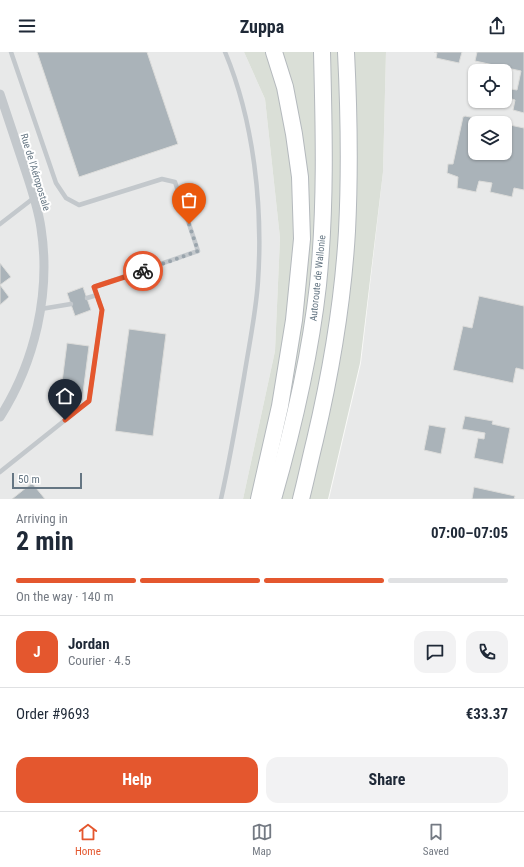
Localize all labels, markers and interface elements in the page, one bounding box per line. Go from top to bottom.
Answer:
icon: menu [16,15,38,37]
icon: share [486,15,508,37]
text: Zuppa [240,16,284,37]
map controls [468,64,512,160]
button: locate [468,64,512,108]
button: layers [468,116,512,160]
street label: Rue de l'Aéropostale [19,132,53,212]
pin [172,183,206,224]
icon: bag [178,189,200,211]
street label: Autoroute de Wallonie [307,234,328,322]
courier [123,251,163,291]
icon: bike [132,260,154,282]
pin [48,379,82,420]
icon: home [54,385,76,407]
scale bar [12,471,82,490]
text: 50 m [18,473,40,486]
text: Arriving in [16,511,68,526]
text: 07:00–07:05 [431,524,508,542]
text: 2 min [16,526,74,556]
text: On the way · 140 m [16,589,113,604]
button: chat [414,631,456,673]
button: phone [466,631,508,673]
text: Jordan [68,635,110,653]
text: J [33,643,41,661]
text: Courier · 4.5 [68,653,131,668]
text: Order #9693 [16,705,90,723]
text: €33.37 [466,705,508,723]
button: Help [16,757,258,803]
button: Share [266,757,508,803]
tab: Home [75,821,101,858]
tab: Map [251,821,273,858]
tab: Saved [423,821,449,858]

